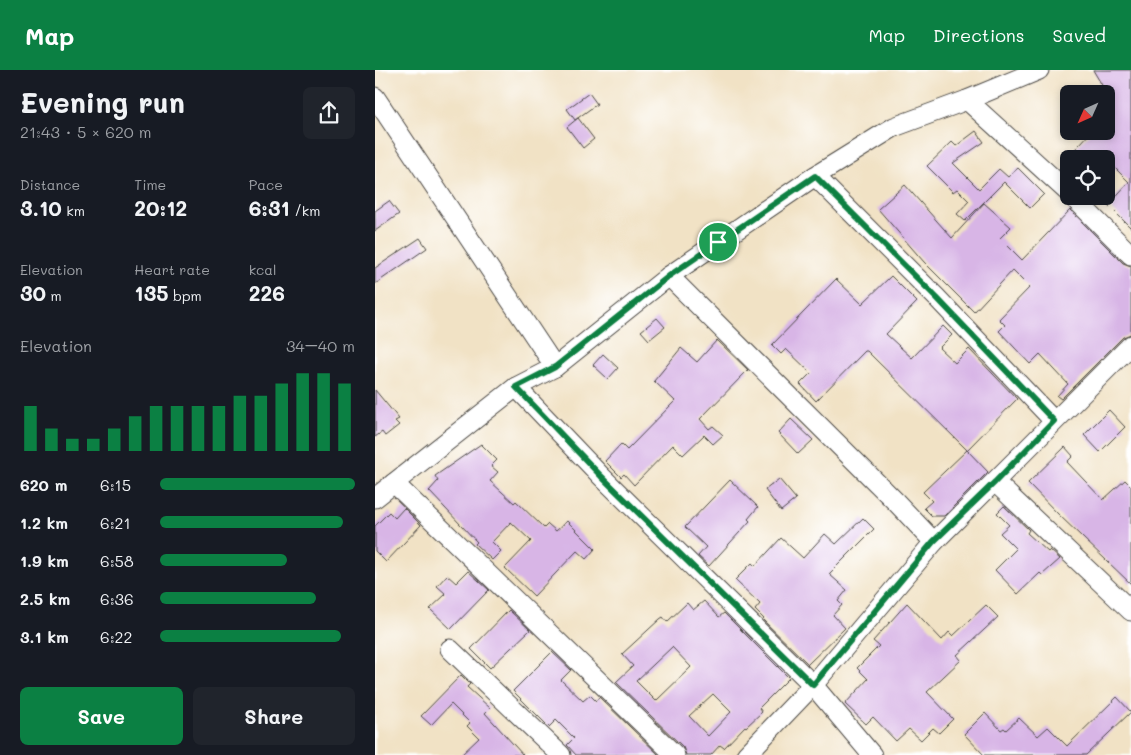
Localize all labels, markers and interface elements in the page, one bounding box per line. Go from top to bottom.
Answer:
text: Map [25,20,74,51]
text: Map [868,23,905,47]
text: Directions [933,23,1025,47]
text: Saved [1053,23,1106,47]
text: Evening run [20,84,185,120]
north arrow [1060,85,1115,140]
map controls [1060,85,1115,205]
button: share [303,87,355,139]
text: 21:43 · 5 × 620 m [20,121,152,142]
button: locate [1060,150,1115,205]
text: Distance [20,175,80,194]
text: Time [134,175,166,194]
text: Pace [249,175,283,194]
text: 3.10 [20,194,62,221]
text: 20:12 [134,194,187,221]
text: 6:31 [249,194,290,221]
text: km [62,201,85,220]
text: /km [290,201,320,220]
pin [697,221,739,263]
icon: arrive [704,228,732,256]
text: Elevation [20,260,83,279]
text: Heart rate [134,260,210,279]
text: kcal [249,260,277,279]
text: 30 [20,279,46,306]
text: 135 [134,279,169,306]
text: 226 [249,279,285,306]
text: m [46,286,62,305]
text: bpm [169,286,202,305]
text: Elevation [20,335,92,356]
text: 34–40 m [286,335,355,356]
text: 620 m [20,474,67,495]
text: 6:15 [100,474,131,495]
text: 1.2 km [20,512,68,533]
text: 6:21 [100,512,131,533]
text: 1.9 km [20,550,69,571]
text: 6:58 [100,550,134,571]
text: 2.5 km [20,588,70,609]
text: 6:36 [100,588,134,609]
text: 3.1 km [20,626,69,647]
text: 6:22 [100,626,132,647]
button: Save [20,687,183,745]
button: Share [193,687,355,745]

